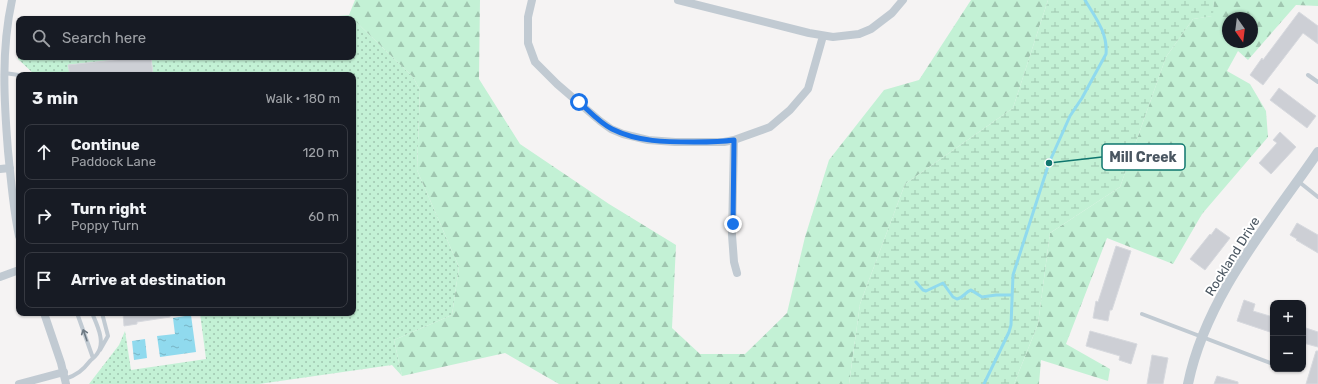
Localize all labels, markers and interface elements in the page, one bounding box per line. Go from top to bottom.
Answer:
north arrow [1222,12,1258,48]
search box [16,16,356,60]
icon: search [30,27,52,49]
text: Search here [62,29,146,47]
text: 3 min [32,88,78,108]
text: Walk · 180 m [265,91,340,106]
route start [570,93,588,111]
text: Continue [71,136,140,154]
icon: ahead [33,141,55,163]
callout: Mill Creek [1102,144,1185,170]
text: 120 m [303,145,339,160]
text: Mill Creek [1109,149,1178,166]
text: Paddock Lane [71,154,156,169]
text: Turn right [71,200,146,218]
icon: right [33,205,55,227]
text: 60 m [308,209,339,224]
street label: Rockland Drive [1202,214,1263,298]
route end [724,215,742,233]
text: Poppy Turn [71,218,139,233]
icon: arrive [33,269,55,291]
text: Arrive at destination [71,271,226,289]
map controls [1270,300,1306,372]
button: + [1270,300,1306,336]
one-way arrow [81,329,88,342]
button: − [1270,336,1306,372]

